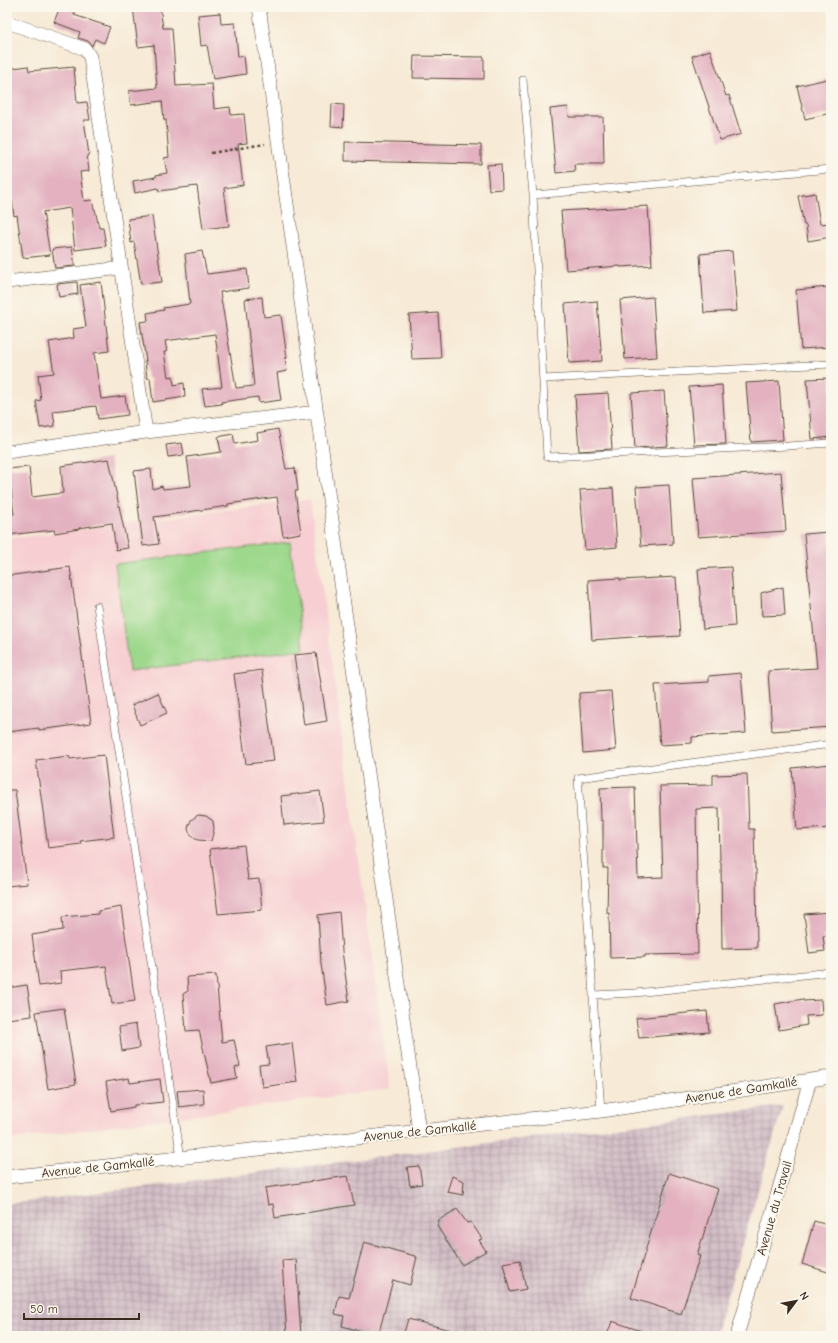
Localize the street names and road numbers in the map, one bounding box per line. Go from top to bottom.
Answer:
street label: Avenue de Gamkallé [684,1074,799,1106]
street label: Avenue de Gamkallé [363,1118,478,1144]
street label: Avenue de Gamkallé [41,1154,156,1180]
street label: Avenue du Travail [753,1159,795,1257]

